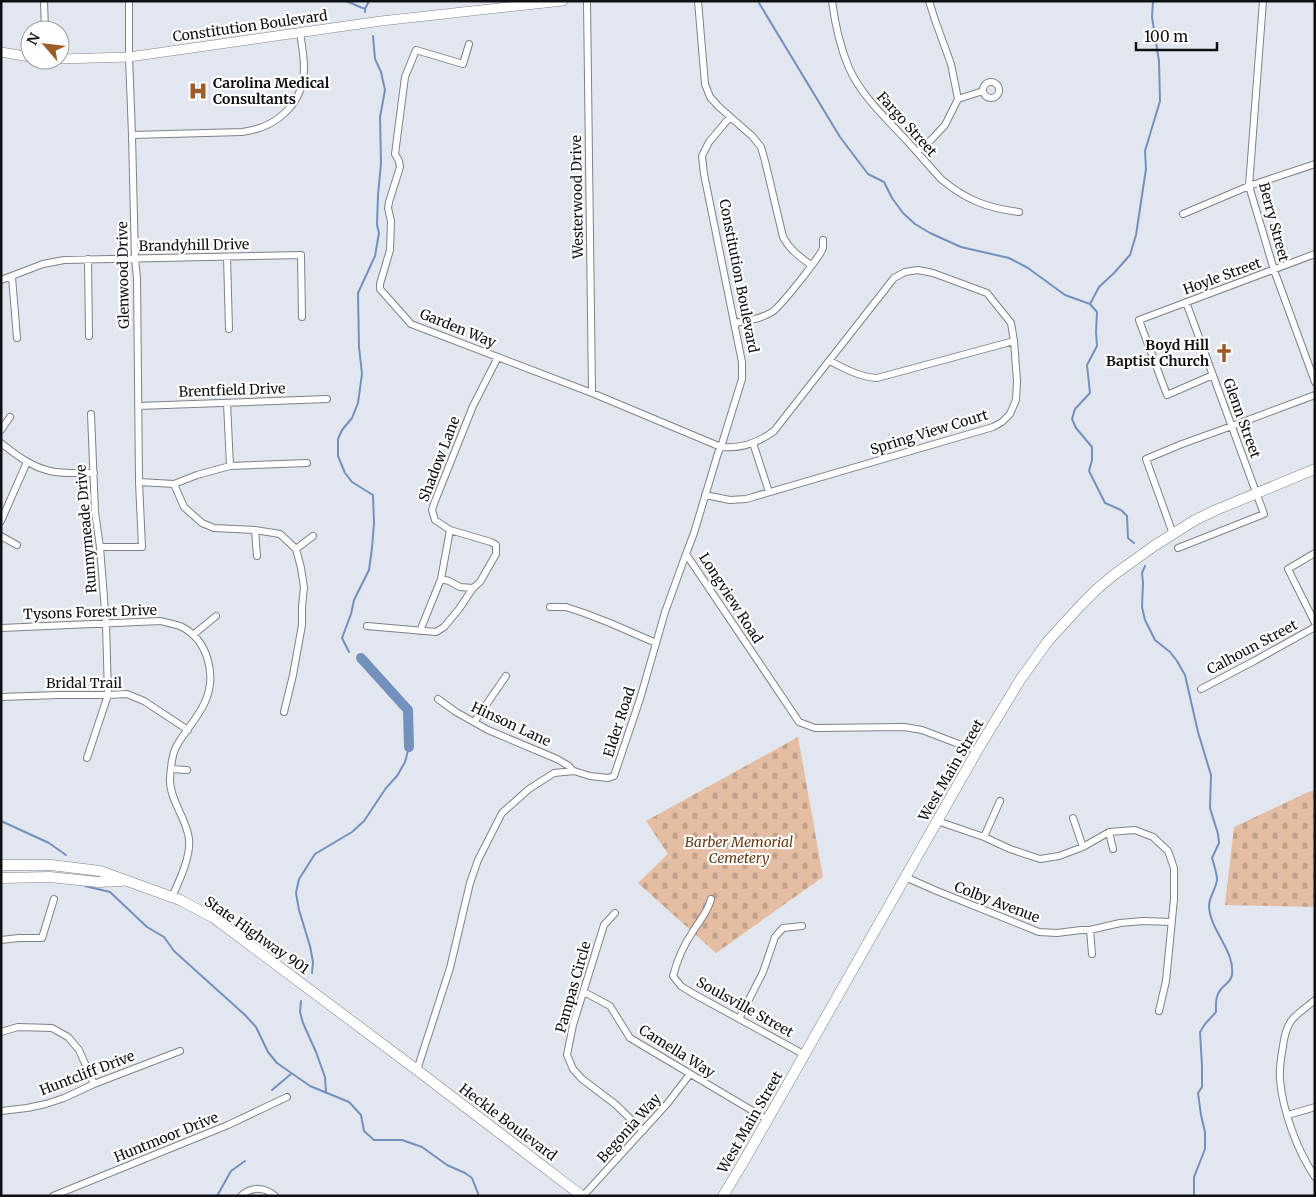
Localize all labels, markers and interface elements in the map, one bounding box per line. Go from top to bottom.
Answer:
street label: Constitution Boulevard [171,6,329,46]
north arrow [20,20,70,70]
scale bar [1136,20,1217,52]
text: 100 m [1144,27,1188,46]
text: N [23,30,44,48]
place label: Carolina Medical Consultants [213,74,330,108]
hospital icon: Carolina Medical Consultants [187,80,209,102]
street label: Fargo Street [873,88,941,161]
street label: Westerwood Drive [567,135,587,260]
street label: Berry Street [1255,180,1293,264]
street label: Constitution Boulevard [715,198,763,355]
street label: Glenwood Drive [113,221,133,329]
street label: Brandyhill Drive [139,235,249,255]
street label: Hoyle Street [1180,253,1264,298]
street label: Garden Way [417,305,500,352]
place label: Boyd Hill Baptist Church [1106,336,1210,370]
church icon: Boyd Hill Baptist Church [1213,342,1235,364]
street label: Glenn Street [1219,376,1265,461]
street label: Brentfield Drive [178,379,286,401]
street label: Spring View Court [868,405,991,458]
street label: Shadow Lane [414,414,464,504]
street label: Runnymeade Drive [71,464,101,594]
street label: Longview Road [695,549,767,647]
street label: Tysons Forest Drive [23,601,157,623]
street label: Calhoun Street [1204,615,1301,678]
street label: Bridal Trail [46,674,123,692]
street label: Elder Road [599,684,639,759]
street label: Hinson Lane [468,698,554,750]
street label: West Main Street [914,715,988,825]
park label: Barber Memorial Cemetery [685,833,793,867]
street label: Colby Avenue [952,877,1042,927]
street label: State Highway 901 [201,892,313,978]
street label: Pampas Circle [551,939,595,1035]
street label: Soulsville Street [693,973,797,1041]
street label: Camella Way [636,1021,719,1082]
street label: Huntcliff Drive [37,1047,137,1099]
street label: West Main Street [713,1067,787,1177]
street label: Heckle Boulevard [456,1079,561,1165]
street label: Begonia Way [593,1089,665,1166]
street label: Huntmoor Drive [111,1108,221,1166]

